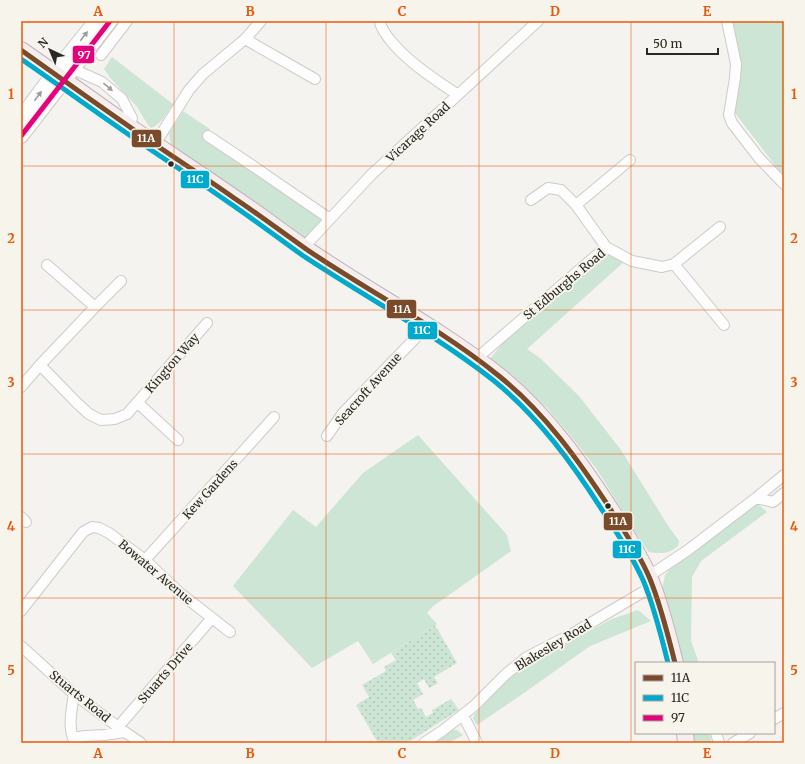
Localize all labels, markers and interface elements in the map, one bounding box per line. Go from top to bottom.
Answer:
text: A [92,3,103,20]
text: B [245,3,255,20]
text: C [398,3,407,20]
text: D [550,3,560,20]
text: E [703,3,712,20]
north arrow [30,30,70,70]
scale bar [647,30,718,56]
one-way arrow [80,31,88,42]
text: N [35,35,51,51]
text: 50 m [653,36,682,51]
line badge: 97 [72,45,95,64]
text: 97 [77,48,91,62]
one-way arrow [102,82,113,91]
text: 1 [8,86,14,103]
text: 1 [791,86,797,103]
one-way arrow [34,91,42,101]
street label: Vicarage Road [382,99,453,166]
line badge: 11A [131,129,162,148]
text: 11A [137,131,155,145]
unlabelled marker [166,159,176,169]
line badge: 11C [180,170,210,189]
text: 11C [186,172,204,186]
text: 2 [7,230,15,247]
text: 2 [790,230,798,247]
street label: St Edburghs Road [520,245,608,323]
line badge: 11A [386,299,417,319]
text: 11A [393,302,411,316]
line badge: 11C [407,321,438,340]
text: 11C [413,323,431,337]
street label: Kington Way [142,330,202,396]
street label: Seacroft Avenue [332,350,404,428]
text: 3 [7,374,15,391]
text: 3 [790,374,798,391]
street label: Kew Gardens [179,456,241,522]
unlabelled marker [603,501,613,511]
line badge: 11A [603,512,633,531]
text: 11A [609,514,627,528]
text: 4 [7,518,16,535]
text: 4 [790,518,799,535]
street label: Bowater Avenue [116,536,196,608]
line badge: 11C [612,540,642,559]
text: 11C [618,542,636,556]
street label: Blakesley Road [512,616,594,674]
street label: Stuarts Drive [134,640,196,706]
text: 5 [7,662,15,679]
legend [635,662,775,734]
text: 5 [790,662,798,679]
street label: Stuarts Road [47,667,113,725]
text: 11A [671,670,691,685]
text: 11C [671,690,689,705]
text: 97 [671,710,685,725]
text: A [92,745,103,762]
text: B [245,745,255,762]
text: C [398,745,407,762]
text: D [550,745,560,762]
text: E [703,745,712,762]

